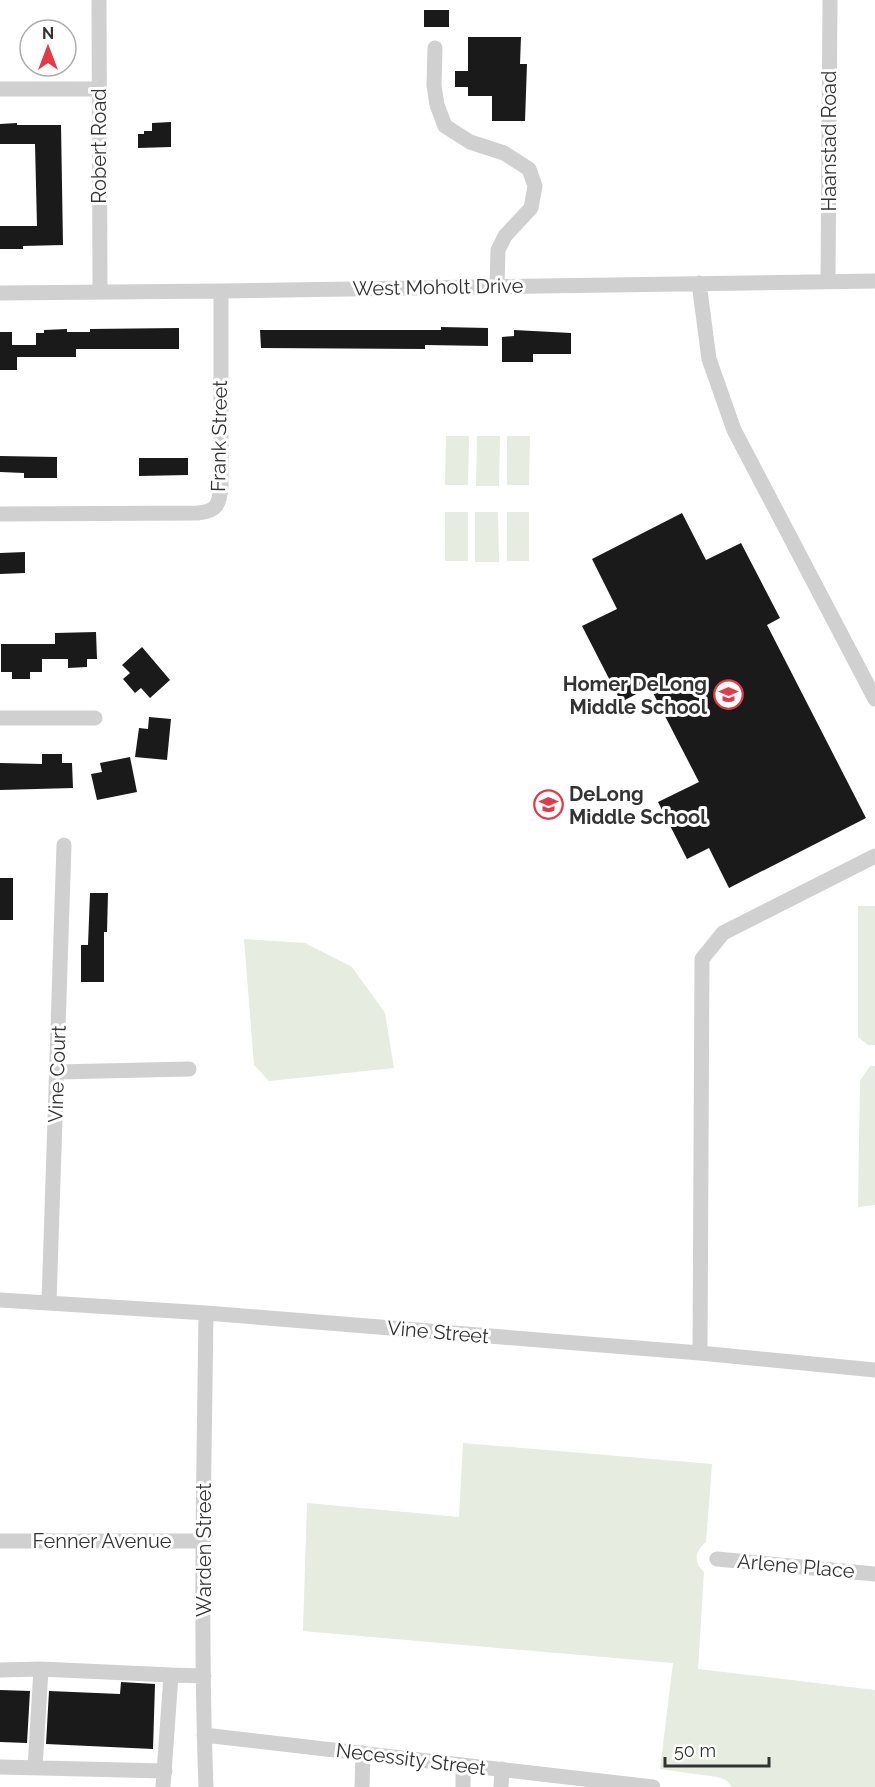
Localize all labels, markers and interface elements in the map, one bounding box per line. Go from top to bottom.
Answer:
north arrow [18,18,78,78]
text: N [42,24,54,43]
street label: Haanstad Road [817,71,841,211]
street label: Robert Road [87,88,111,204]
street label: West Moholt Drive [353,274,524,300]
street label: Frank Street [206,380,232,492]
place label: Homer DeLong Middle School [563,672,708,719]
school or university icon: Homer DeLong Middle School [712,679,744,711]
place label: DeLong Middle School [569,782,707,829]
school or university icon: DeLong Middle School [532,789,564,821]
street label: Vine Court [43,1024,71,1123]
street label: Vine Street [386,1316,490,1348]
street label: Warden Street [192,1483,216,1617]
street label: Fenner Avenue [32,1529,172,1553]
street label: Arlene Place [736,1549,856,1583]
scale bar [665,1730,768,1768]
street label: Necessity Street [335,1738,488,1780]
text: 50 m [674,1740,716,1761]

